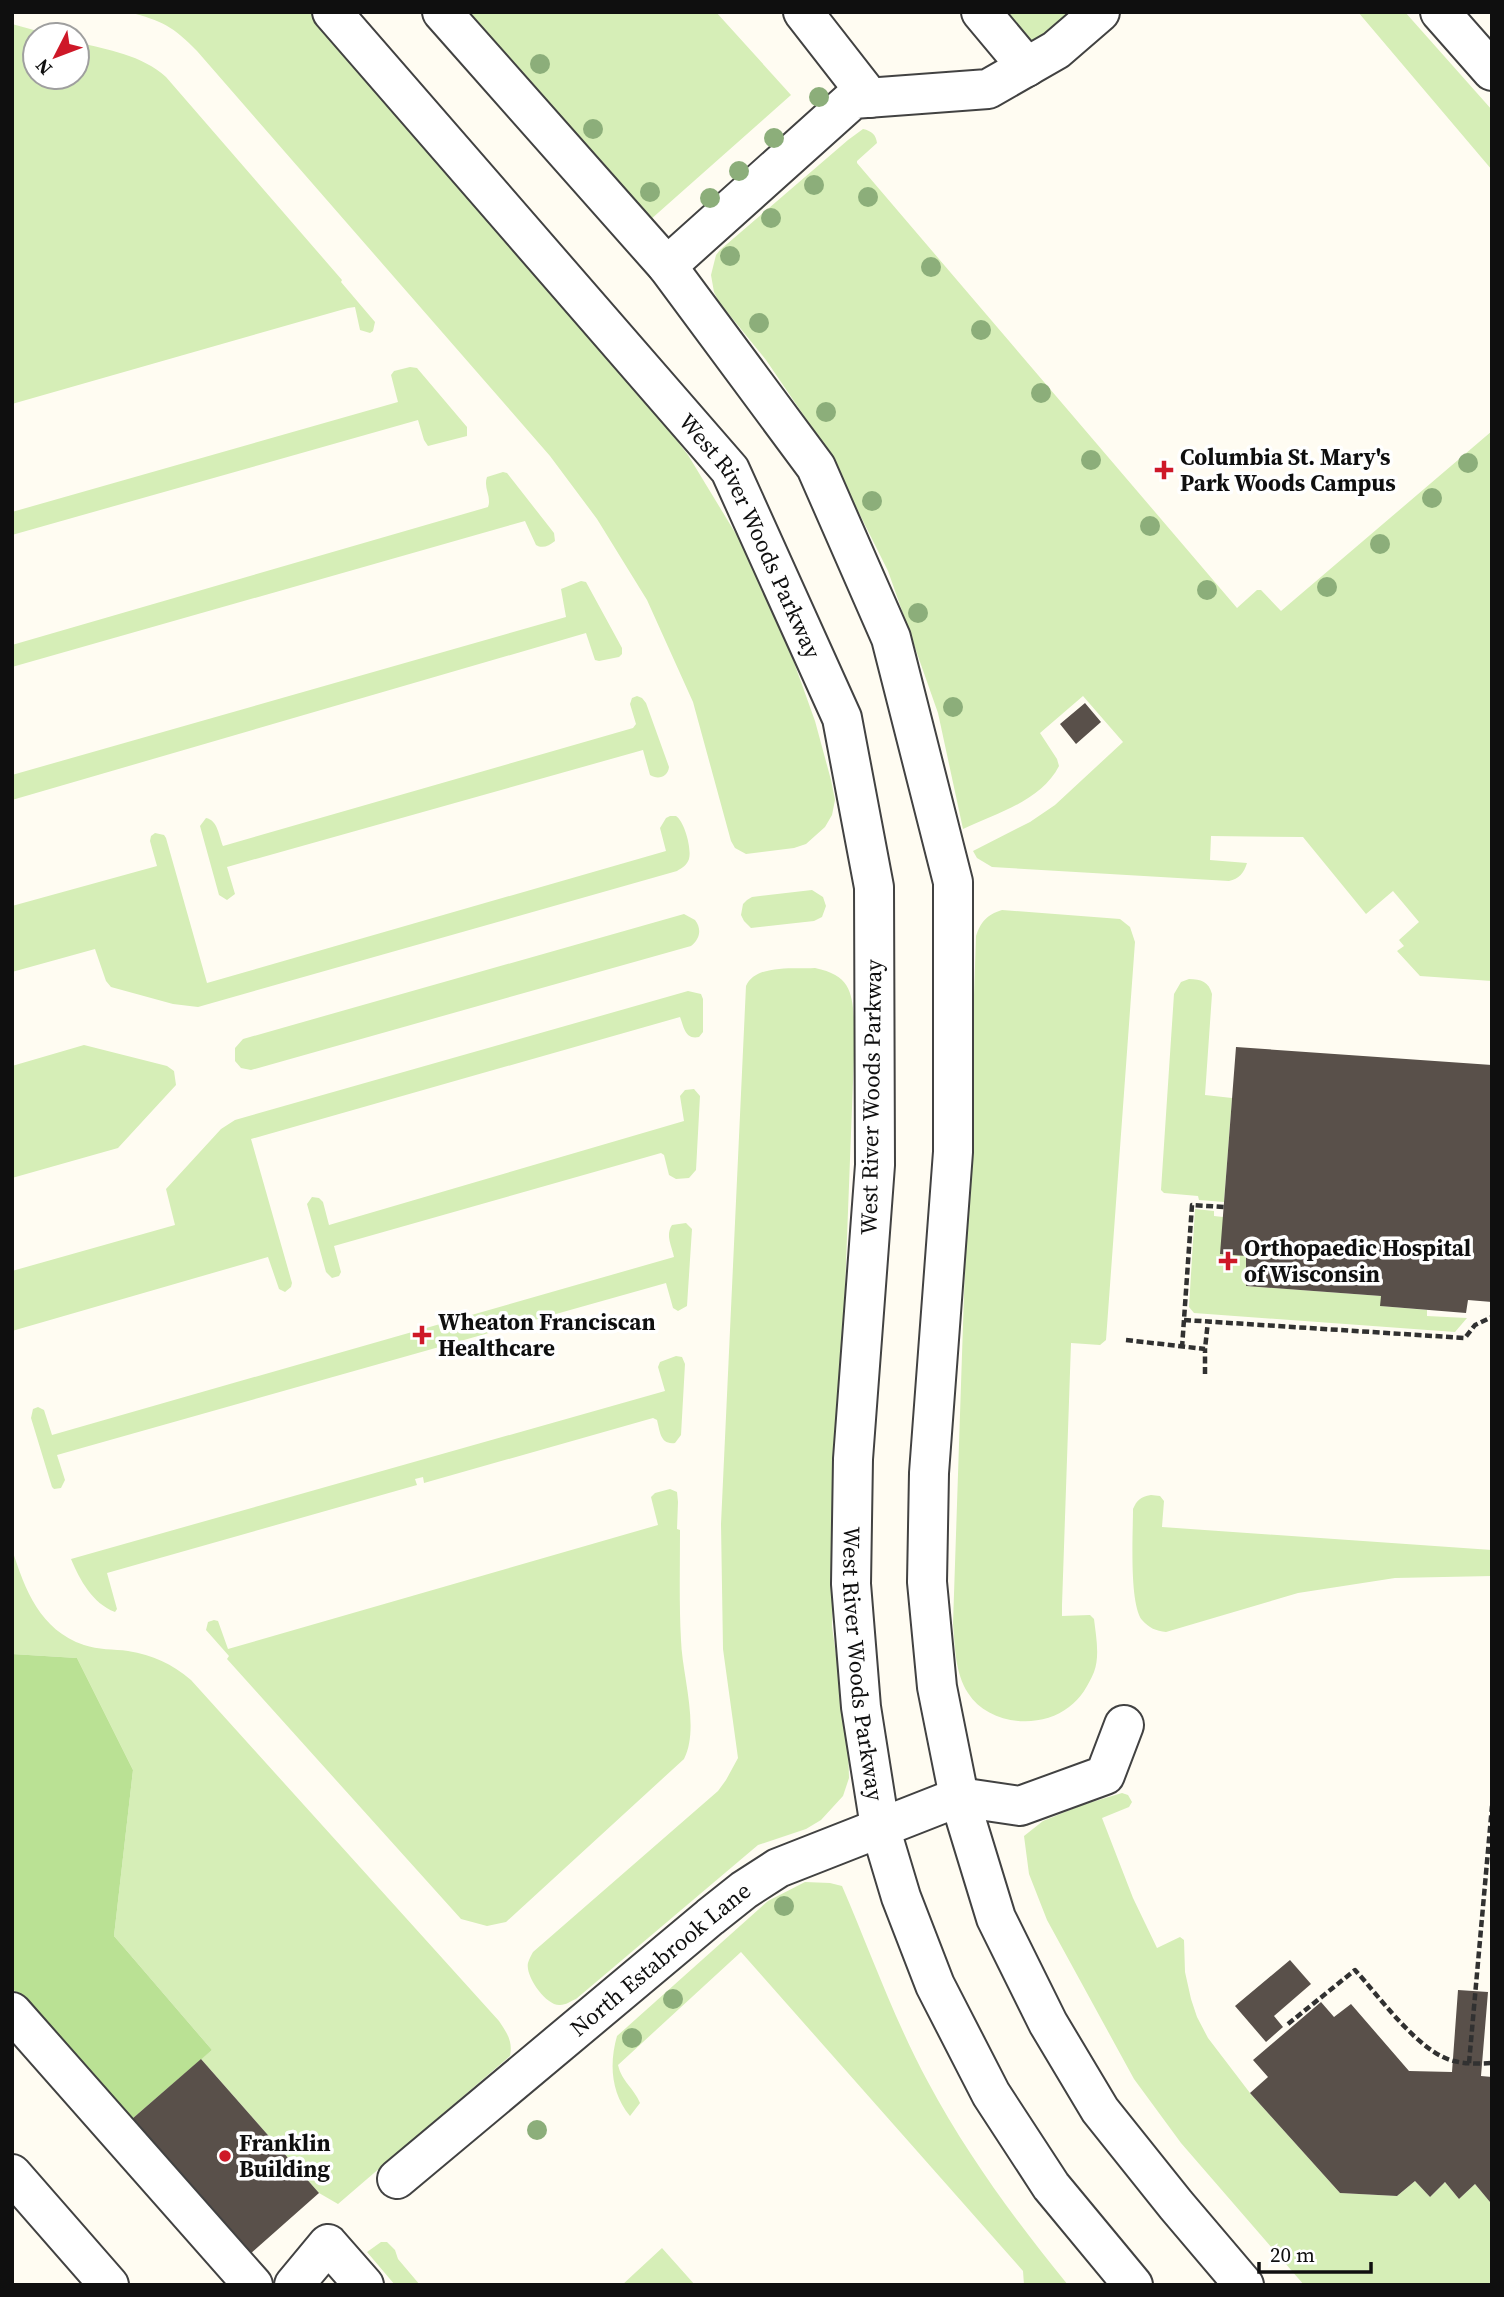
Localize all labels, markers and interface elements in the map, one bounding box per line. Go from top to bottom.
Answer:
north arrow [21,21,91,91]
text: N [29,53,58,81]
street label: West River Woods Parkway [672,406,829,664]
place label: Columbia St. Mary's Park Woods Campus [1180,441,1396,499]
marker: Columbia St. Mary's Park Woods Campus [1154,460,1174,480]
street label: West River Woods Parkway [853,959,889,1235]
place label: Orthopaedic Hospital of Wisconsin [1244,1232,1471,1290]
marker: Orthopaedic Hospital of Wisconsin [1218,1251,1238,1271]
place label: Wheaton Franciscan Healthcare [438,1306,656,1364]
marker: Wheaton Franciscan Healthcare [412,1325,432,1345]
street label: West River Woods Parkway [835,1526,892,1803]
street label: North Estabrook Lane [563,1875,757,2044]
place label: Franklin Building [239,2127,331,2185]
marker: Franklin Building [217,2148,233,2164]
scale bar [1259,2230,1371,2274]
text: 20 m [1270,2240,1315,2269]

